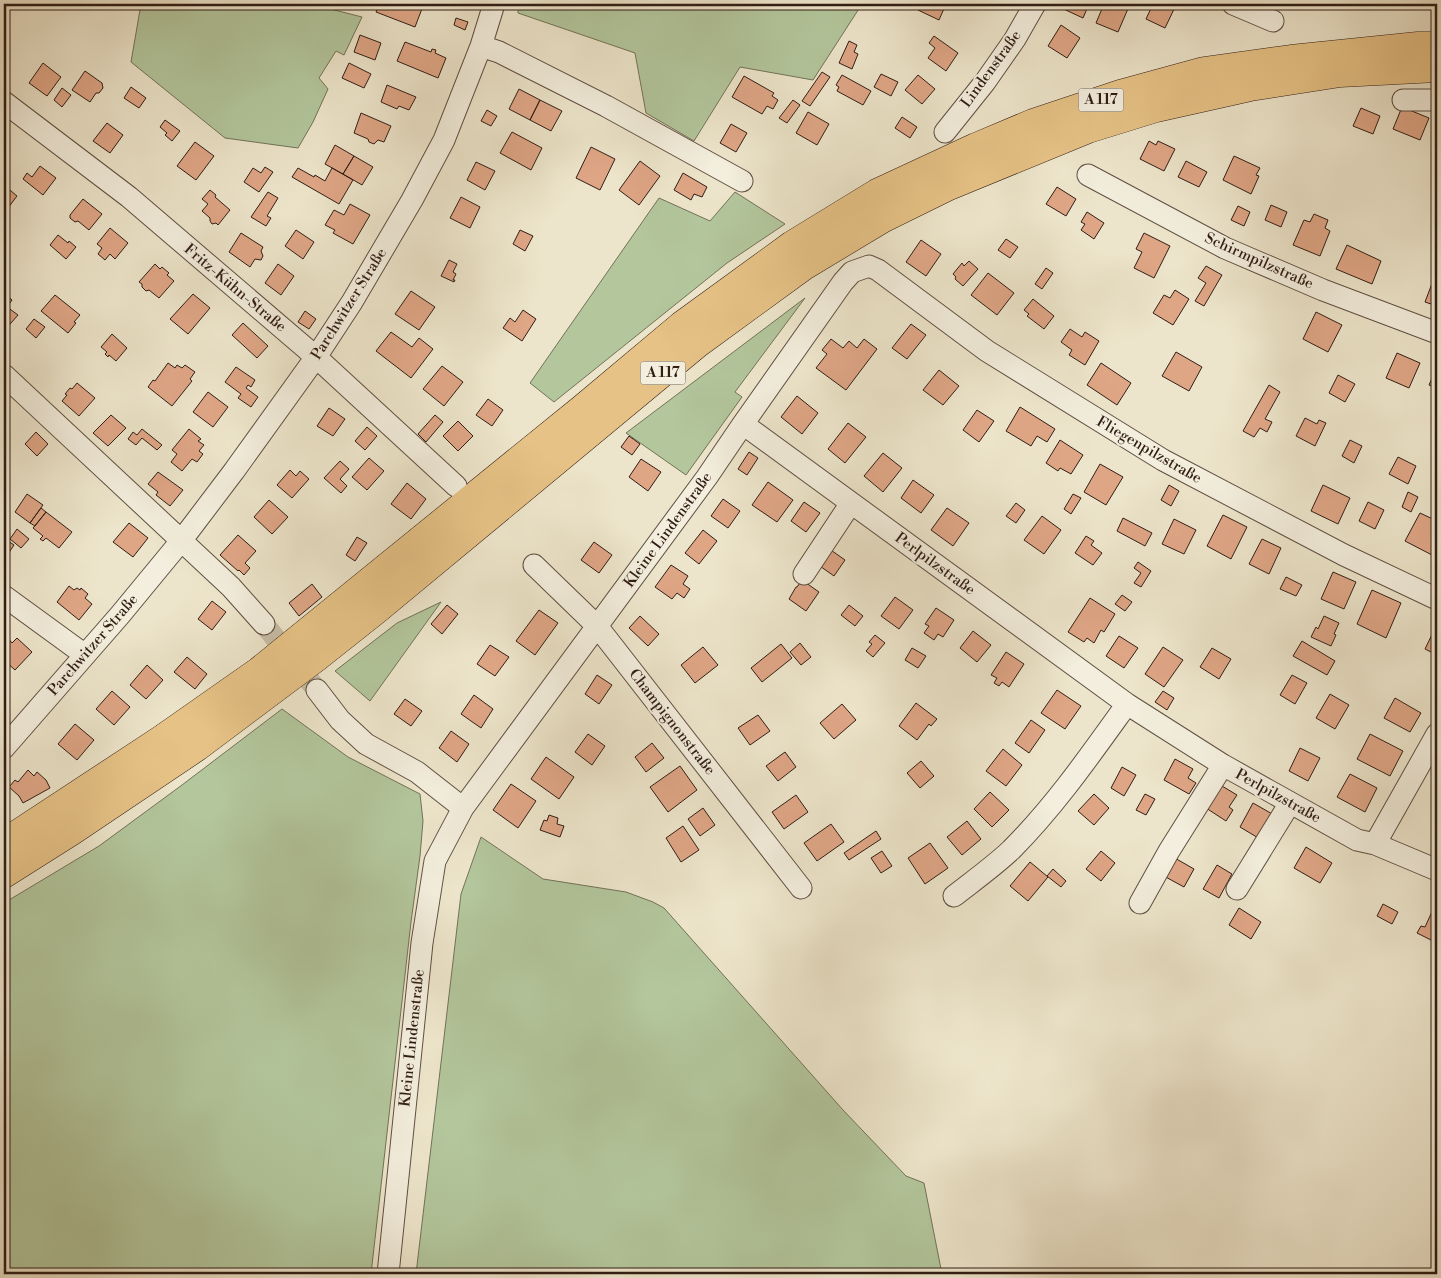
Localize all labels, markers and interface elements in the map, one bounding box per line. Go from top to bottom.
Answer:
street label: Lindenstraße [957,27,1025,111]
road number: A 117 [1078,88,1124,112]
street label: Schirmpilzstraße [1202,229,1316,293]
street label: Fritz-Kühn-Straße [180,240,290,336]
street label: Parchwitzer Straße [307,245,391,363]
road number: A 117 [640,362,686,384]
street label: Fliegenpilzstraße [1093,412,1205,488]
street label: Kleine Lindenstraße [620,468,716,592]
street label: Perlpilzstraße [891,528,979,600]
street label: Parchwitzer Straße [44,590,142,700]
street label: Champignonstraße [625,665,719,779]
street label: Perlpilzstraße [1232,765,1324,827]
street label: Kleine Lindenstraße [395,968,429,1108]

